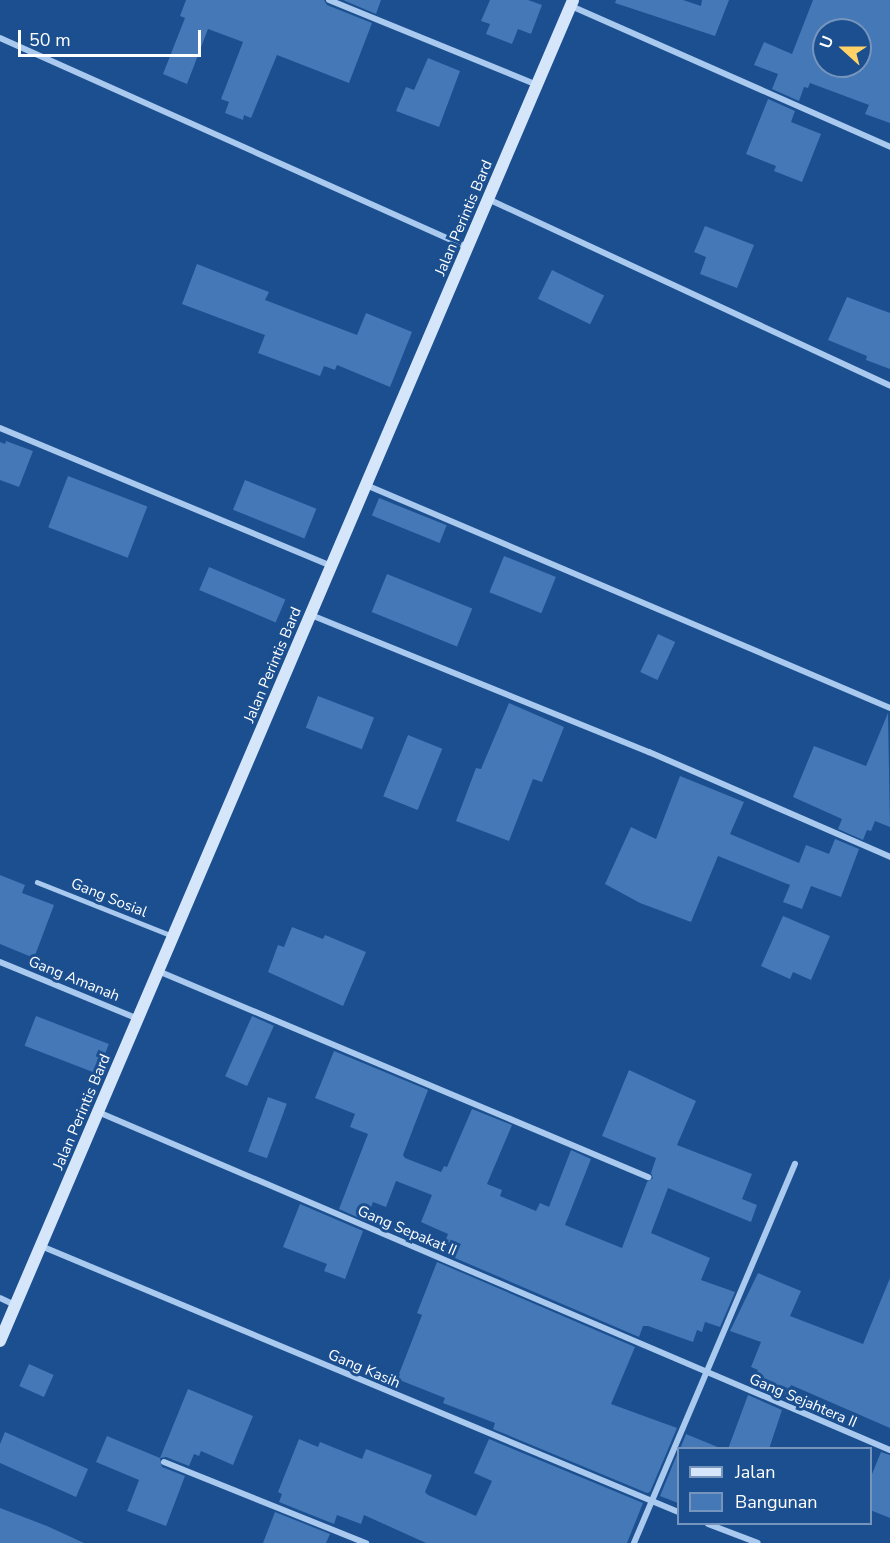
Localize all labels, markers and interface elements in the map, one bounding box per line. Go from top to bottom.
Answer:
scale bar [21,18,204,56]
north arrow [812,18,872,78]
text: 50 m [29,28,71,52]
text: U [815,33,839,52]
street label: Jalan Perintis Bard [431,157,497,279]
street label: Jalan Perintis Bard [240,604,306,726]
street label: Gang Sosial [68,875,150,921]
street label: Gang Amanah [26,953,122,1005]
street label: Jalan Perintis Bard [49,1051,115,1173]
street label: Gang Sepakat II [355,1202,459,1260]
street label: Gang Kasih [325,1346,403,1392]
street label: Gang Sejahtera II [746,1370,860,1432]
legend [677,1447,872,1525]
text: Jalan [735,1460,775,1484]
text: Bangunan [735,1490,818,1514]

